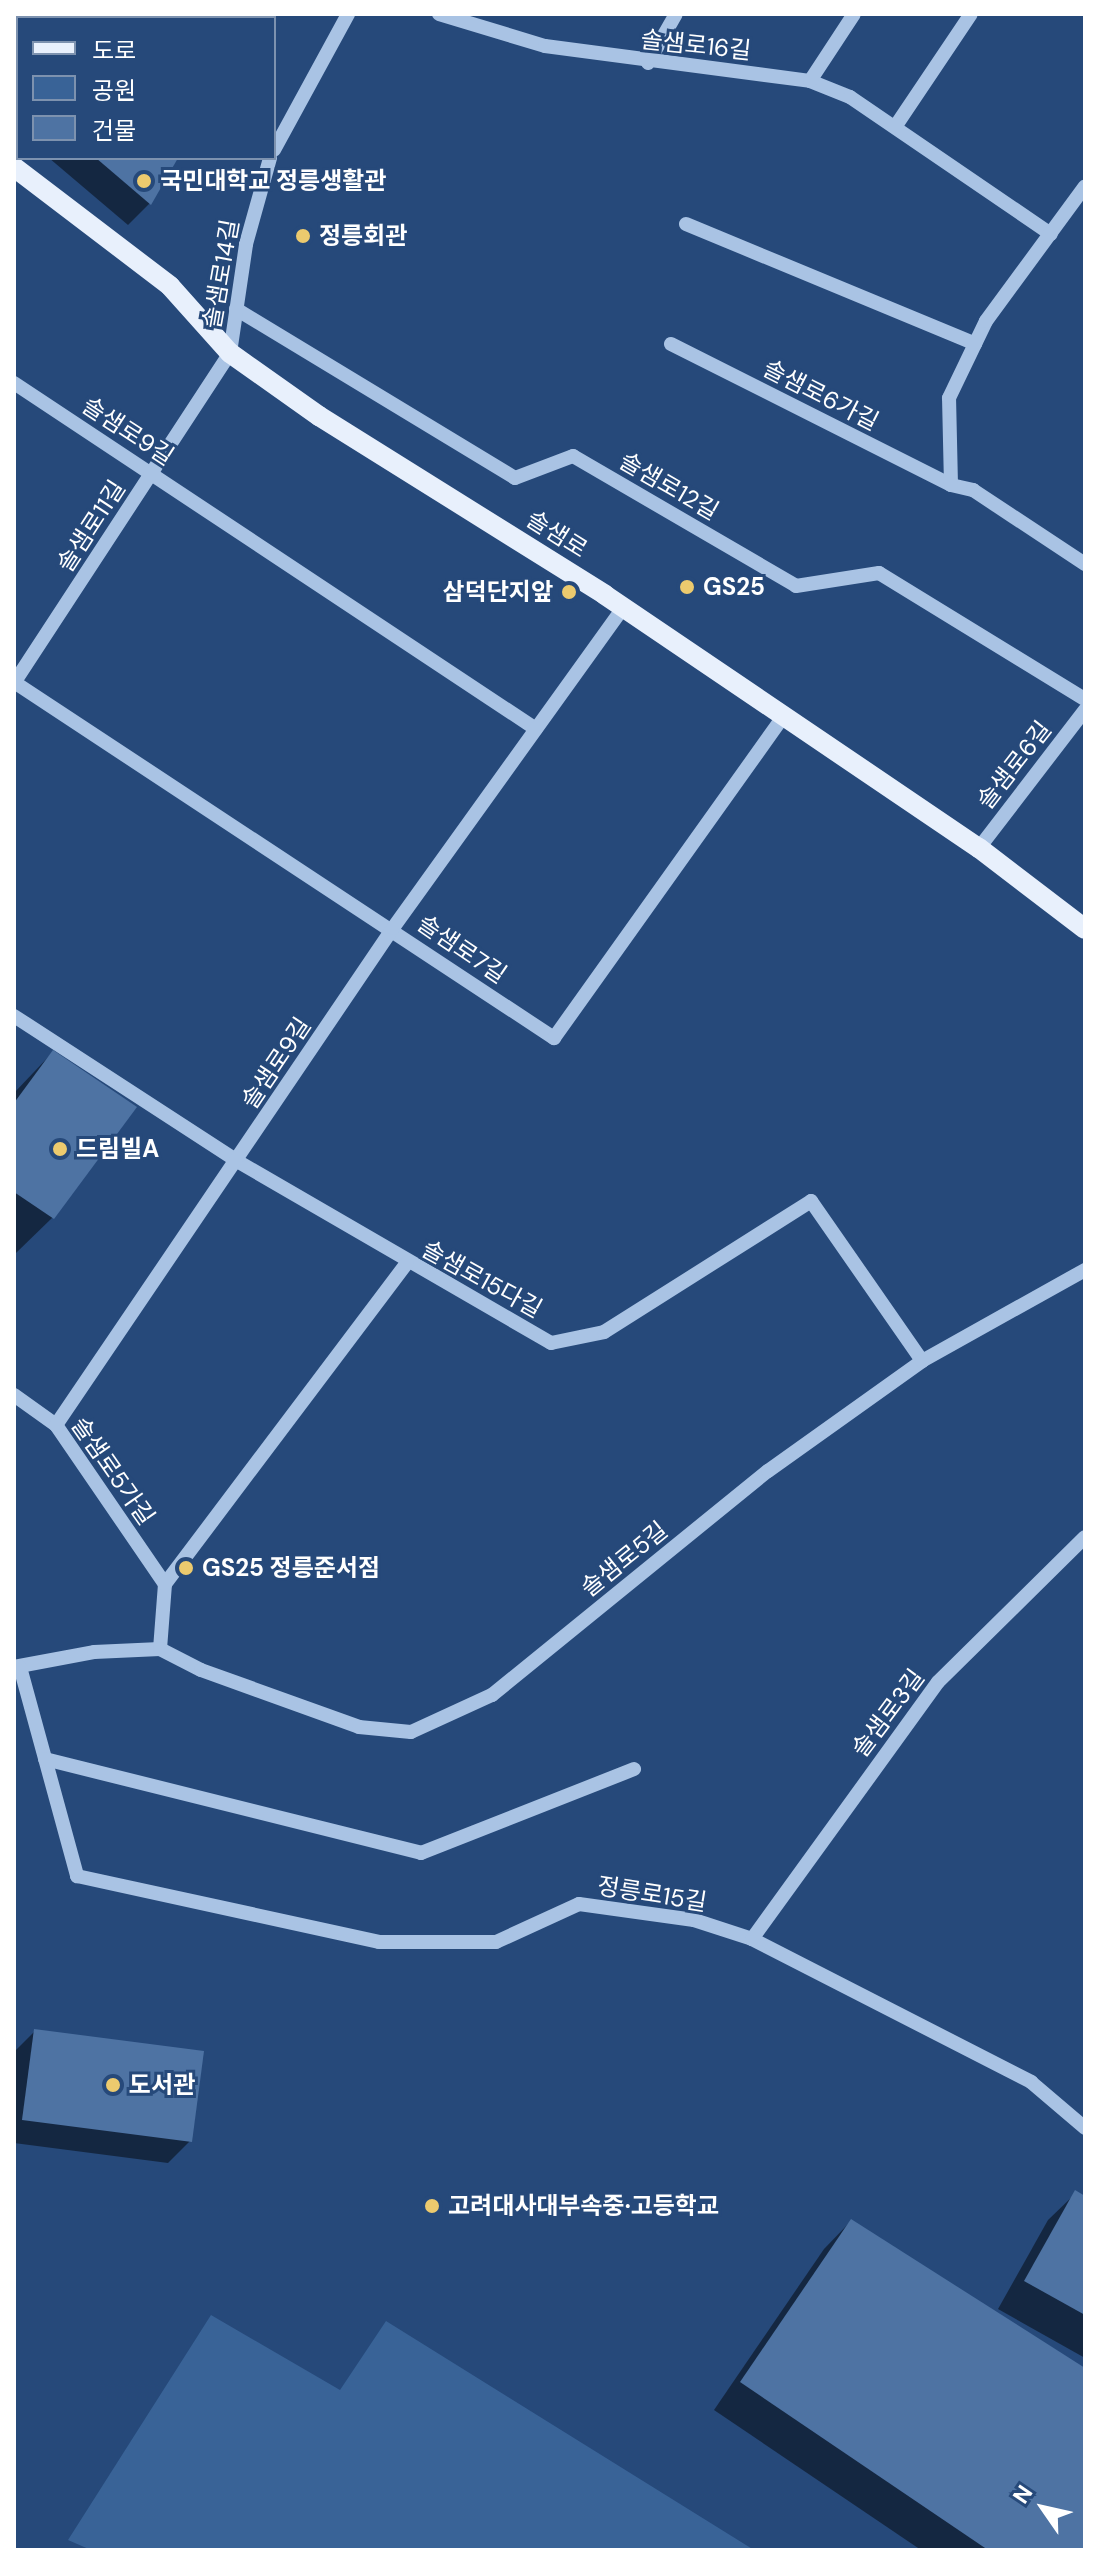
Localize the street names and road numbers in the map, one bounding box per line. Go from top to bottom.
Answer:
street label: 솔샘로16길 [639,25,753,65]
street label: 솔샘로14길 [197,217,245,331]
street label: 솔샘로6가길 [759,354,883,436]
street label: 솔샘로9길 [77,391,179,471]
street label: 솔샘로12길 [614,446,724,526]
street label: 솔샘로11길 [51,475,131,577]
street label: 솔샘로 [521,504,593,564]
street label: 솔샘로6길 [971,715,1057,815]
street label: 솔샘로7길 [412,909,512,989]
street label: 솔샘로9길 [235,1012,317,1114]
street label: 솔샘로15다길 [417,1234,547,1324]
street label: 솔샘로5가길 [65,1412,161,1530]
street label: 솔샘로5길 [575,1515,673,1603]
street label: 솔샘로3길 [846,1663,930,1763]
street label: 정릉로15길 [595,1871,709,1917]

